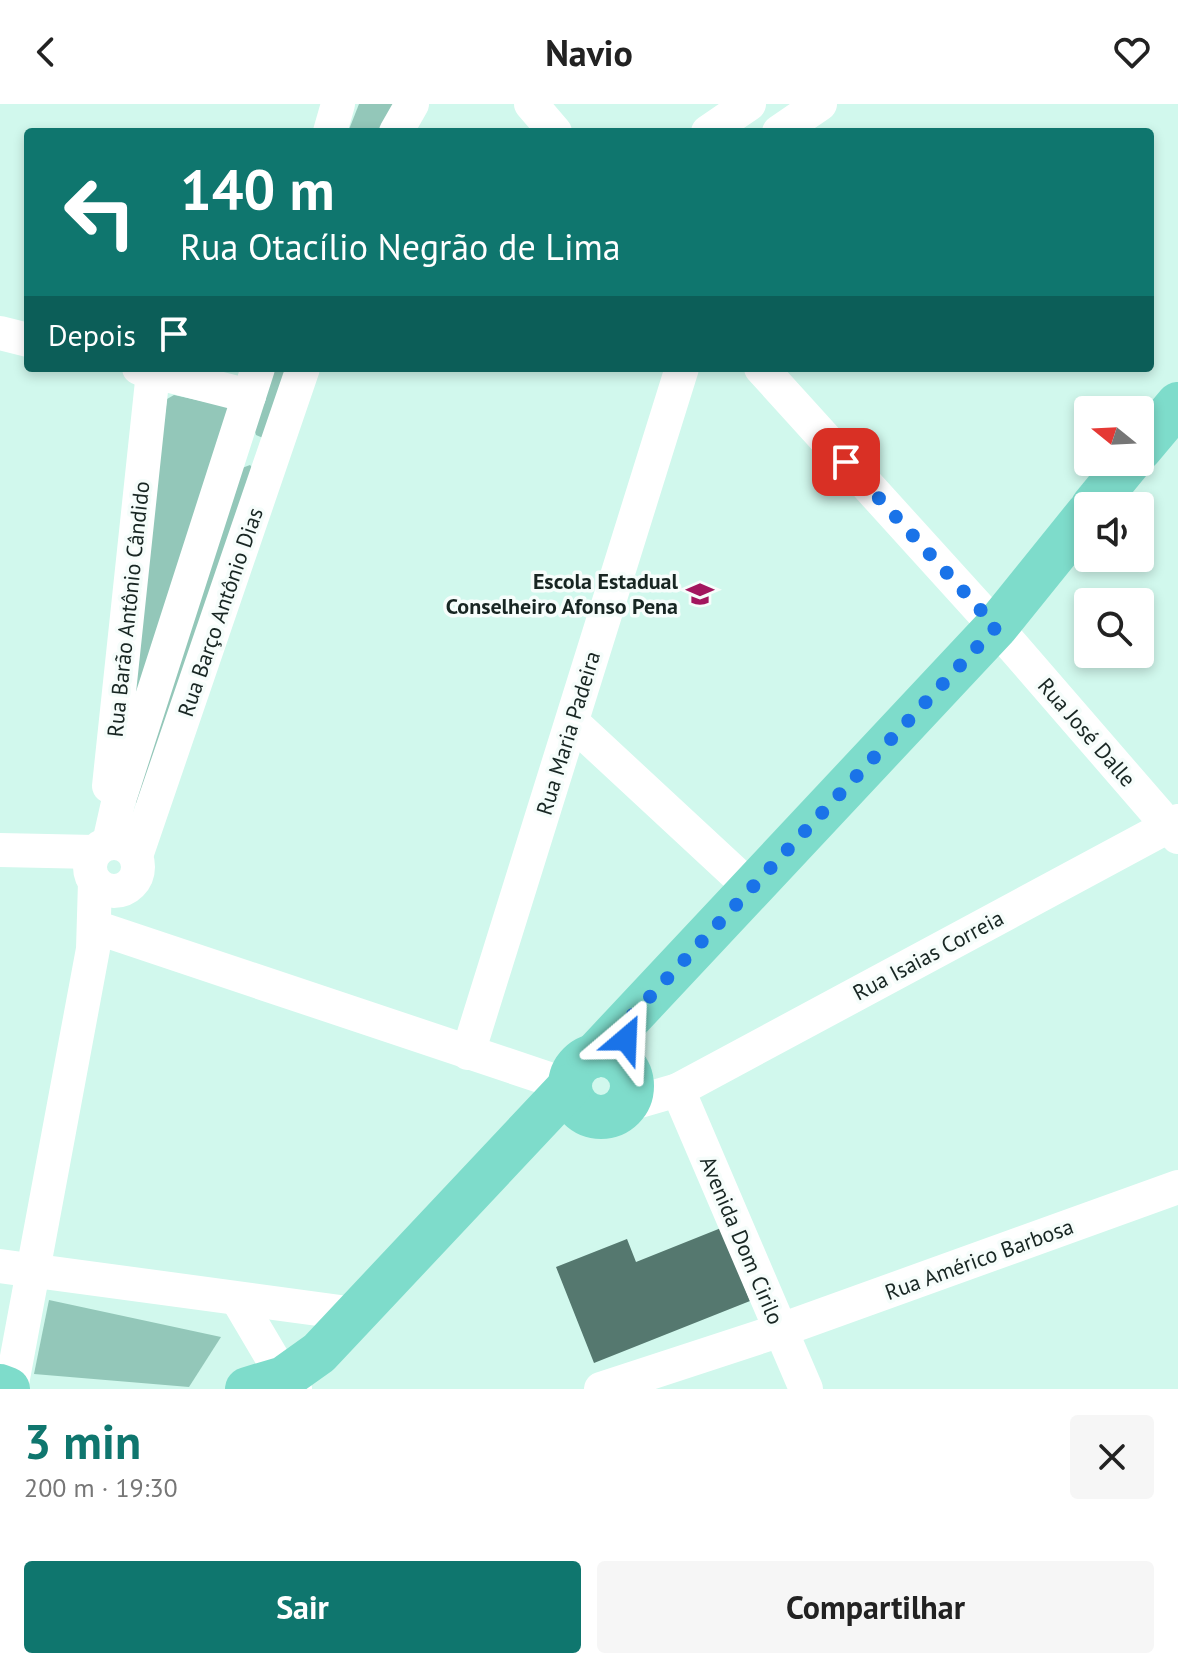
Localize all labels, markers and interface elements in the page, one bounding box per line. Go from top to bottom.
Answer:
text: Navio [545,29,633,76]
icon: back [24,30,68,74]
icon: heart [1110,30,1154,74]
text: 140 m [180,153,335,225]
icon: left [48,160,152,264]
text: Rua Otacílio Negrão de Lima [180,223,621,270]
icon: arrive [152,312,196,356]
text: Depois [48,315,136,354]
north arrow [1074,396,1154,476]
map controls [1074,396,1154,668]
pin [812,428,880,496]
icon: arrive [824,440,868,484]
street label: Rua Barão Antônio Cândido [101,480,155,738]
button: sound [1074,492,1154,572]
street label: Rua Barço Antônio Dias [171,504,269,720]
place label: Escola Estadual Conselheiro Afonso Pena [446,567,679,620]
school or university icon: Escola Estadual Conselheiro Afonso Pena [685,579,715,609]
button: search [1074,588,1154,668]
street label: Rua Maria Padeira [530,648,606,818]
street label: Rua José Dalle [1032,672,1142,792]
street label: Rua Isaias Correia [848,904,1008,1006]
position arrow [584,997,668,1081]
street label: Avenida Dom Cirilo [694,1152,790,1328]
street label: Rua Américo Barbosa [881,1212,1077,1306]
text: 3 min [24,1410,141,1472]
button: close [1070,1415,1154,1499]
text: 200 m · 19:30 [24,1471,178,1504]
button: Sair [24,1561,581,1653]
button: Compartilhar [597,1561,1154,1653]

